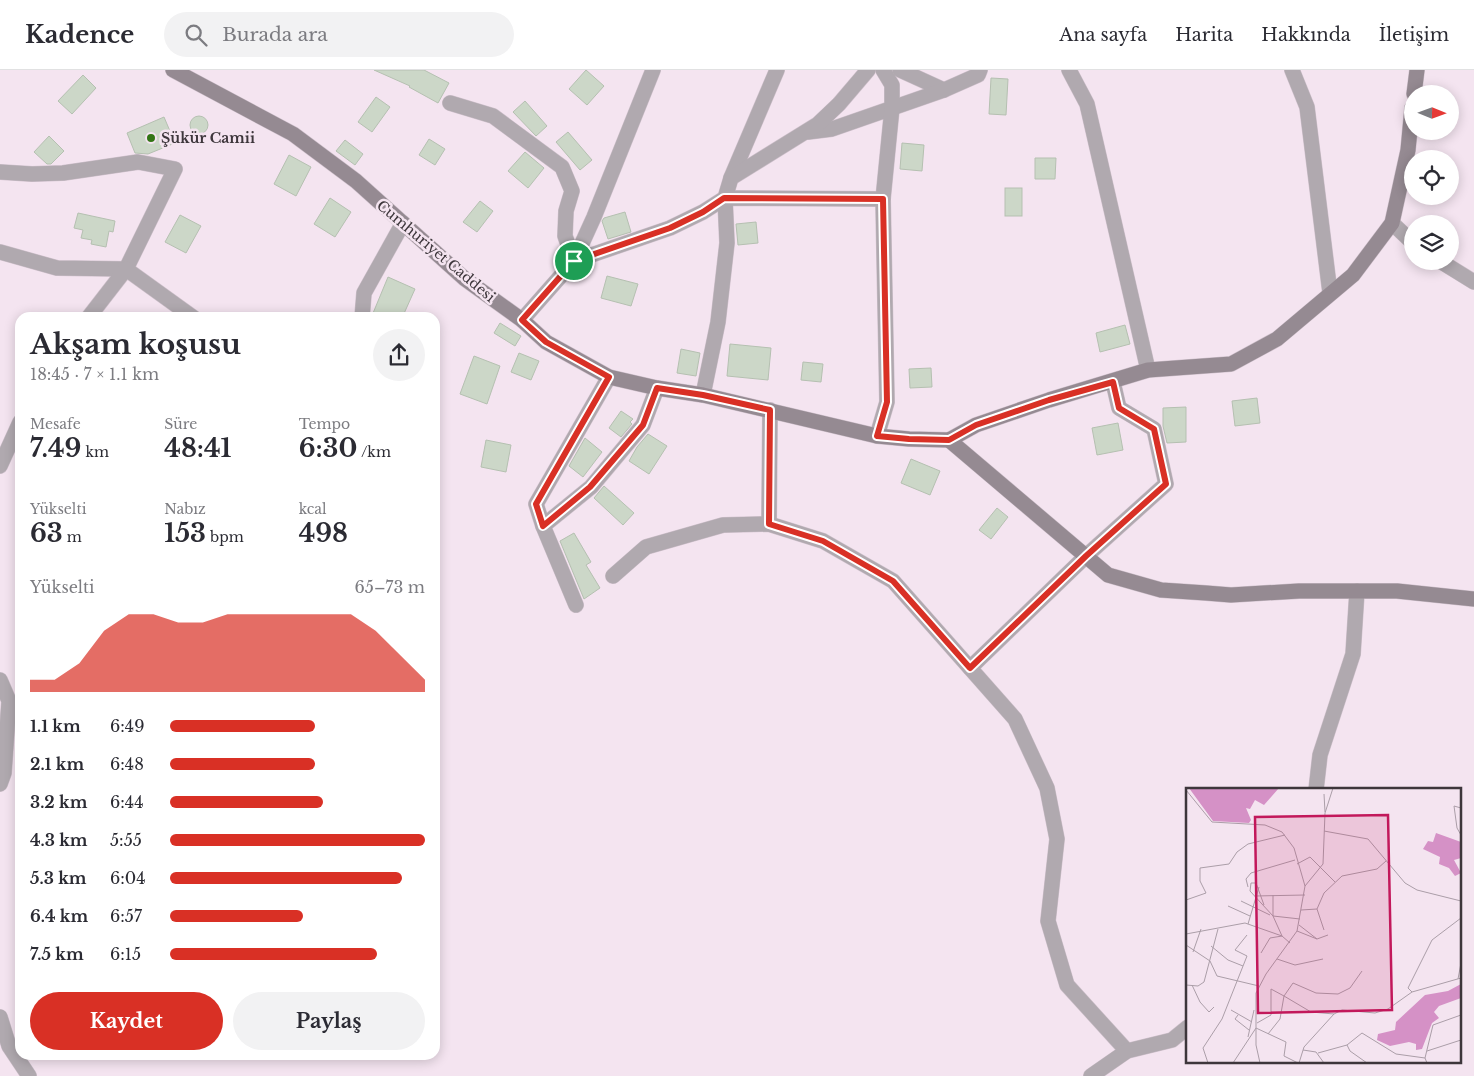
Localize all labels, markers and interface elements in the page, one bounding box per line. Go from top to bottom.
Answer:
search box [164,12,514,57]
text: Kadence [25,20,134,49]
icon: search [182,21,210,49]
text: Burada ara [222,23,328,46]
text: Ana sayfa [1059,24,1147,46]
text: Harita [1175,24,1233,46]
text: Hakkında [1261,24,1351,46]
text: İletişim [1379,24,1449,46]
north arrow [1404,85,1459,140]
map controls [1404,85,1459,270]
place label: Şükür Camii [161,129,255,147]
marker: Şükür Camii [145,132,157,144]
button: locate [1404,150,1459,205]
street label: Cumhuriyet Caddesi [373,196,499,306]
button: layers [1404,215,1459,270]
pin [553,240,595,282]
icon: arrive [560,247,588,275]
text: Akşam koşusu [30,327,241,362]
button: share [373,329,425,381]
text: 18:45 · 7 × 1.1 km [30,364,159,384]
text: Mesafe [30,415,81,433]
text: Süre [164,415,197,433]
text: Tempo [299,415,350,433]
text: 7.49 [30,433,81,464]
text: 48:41 [164,433,231,464]
text: 6:30 [299,433,357,464]
text: km [81,443,109,461]
text: /km [357,443,391,461]
text: Yükselti [30,500,86,518]
text: Nabız [164,500,206,518]
text: kcal [299,500,327,518]
text: 63 [30,518,63,549]
text: 153 [164,518,206,549]
text: 498 [299,518,348,549]
text: m [63,528,82,546]
text: bpm [206,528,244,546]
text: Yükselti [30,577,95,597]
text: 65–73 m [355,577,425,597]
text: 1.1 km [30,716,81,736]
text: 6:49 [110,716,145,736]
text: 2.1 km [30,754,84,774]
text: 6:48 [110,754,144,774]
inset map [1186,788,1462,1064]
text: 3.2 km [30,792,87,812]
text: 6:44 [110,792,144,812]
text: 4.3 km [30,830,88,850]
text: 5:55 [110,830,142,850]
text: 5.3 km [30,868,86,888]
text: 6:04 [110,868,146,888]
text: 6.4 km [30,906,88,926]
text: 6:57 [110,906,142,926]
text: 7.5 km [30,944,84,964]
text: 6:15 [110,944,141,964]
button: Kaydet [30,992,223,1050]
button: Paylaş [233,992,425,1050]

